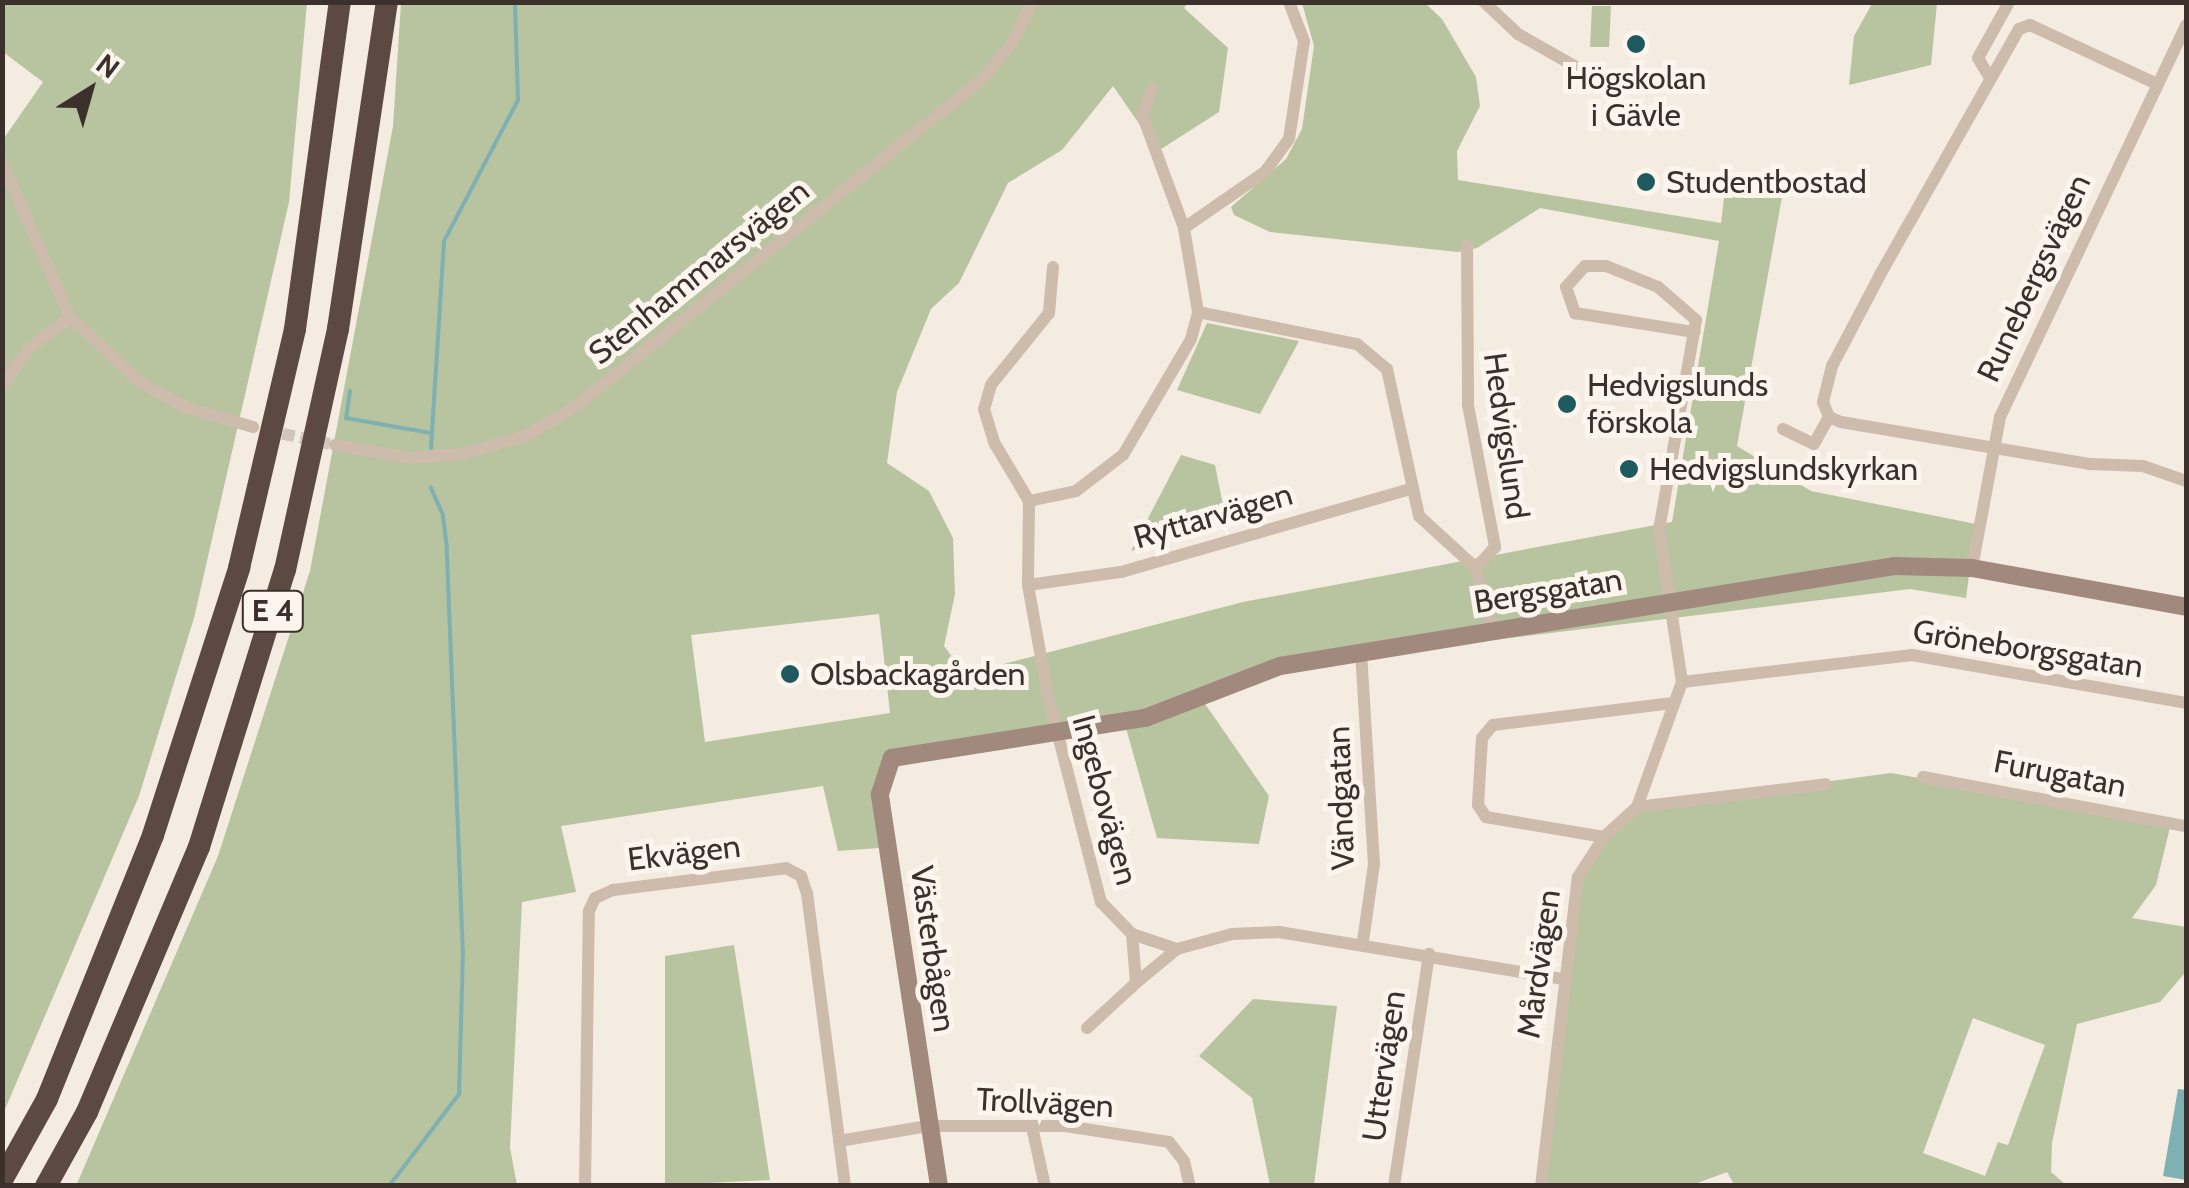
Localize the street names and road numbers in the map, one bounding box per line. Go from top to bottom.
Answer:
street label: Runebergsvägen [1969,168,2099,388]
street label: Stenhammarsvägen [581,172,817,372]
street label: Hedvigslund [1475,350,1537,522]
street label: Ryttarvägen [1129,475,1297,557]
street label: Bergsgatan [1471,560,1625,622]
road number: E 4 [240,586,306,636]
street label: Gröneborgsgatan [1910,612,2146,686]
street label: Ingebovägen [1064,711,1146,889]
street label: Vändgatan [1319,725,1363,871]
street label: Furugatan [1990,742,2130,806]
street label: Ekvägen [625,827,743,879]
street label: Västerbågen [902,863,964,1035]
street label: Mårdvägen [1510,887,1568,1041]
street label: Uttervägen [1354,988,1414,1144]
street label: Trollvägen [975,1080,1115,1126]

